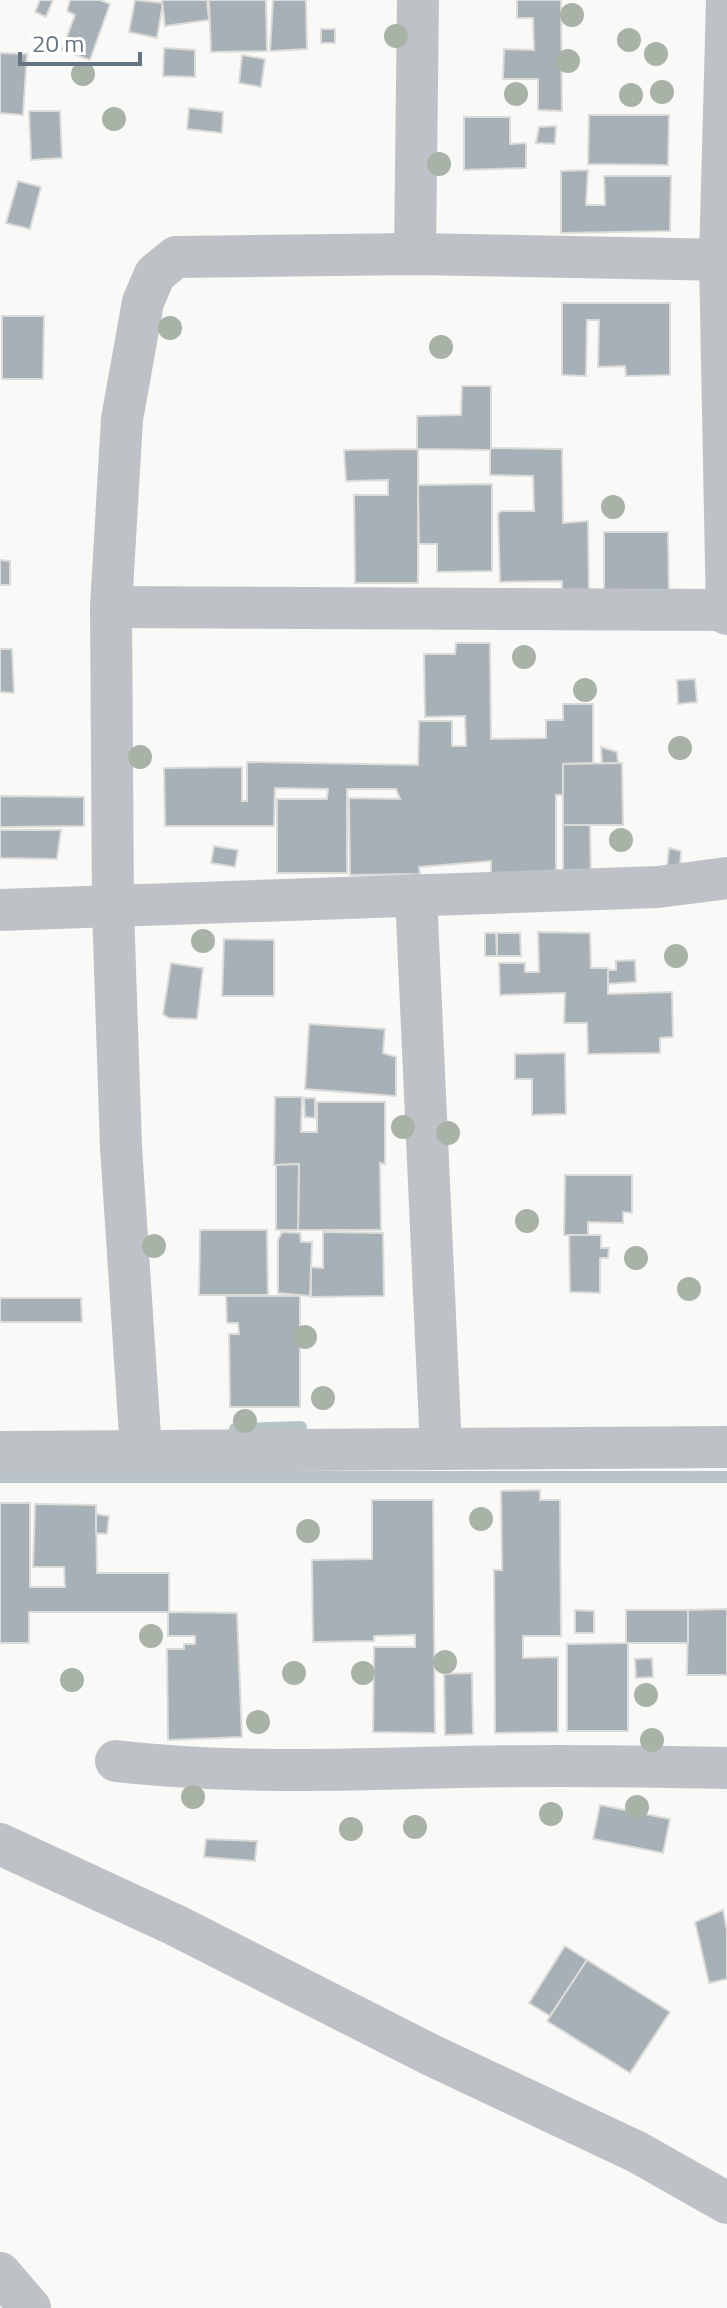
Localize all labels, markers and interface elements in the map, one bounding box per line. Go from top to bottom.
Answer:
scale bar [20,16,140,66]
text: 20 m [32,25,84,61]

